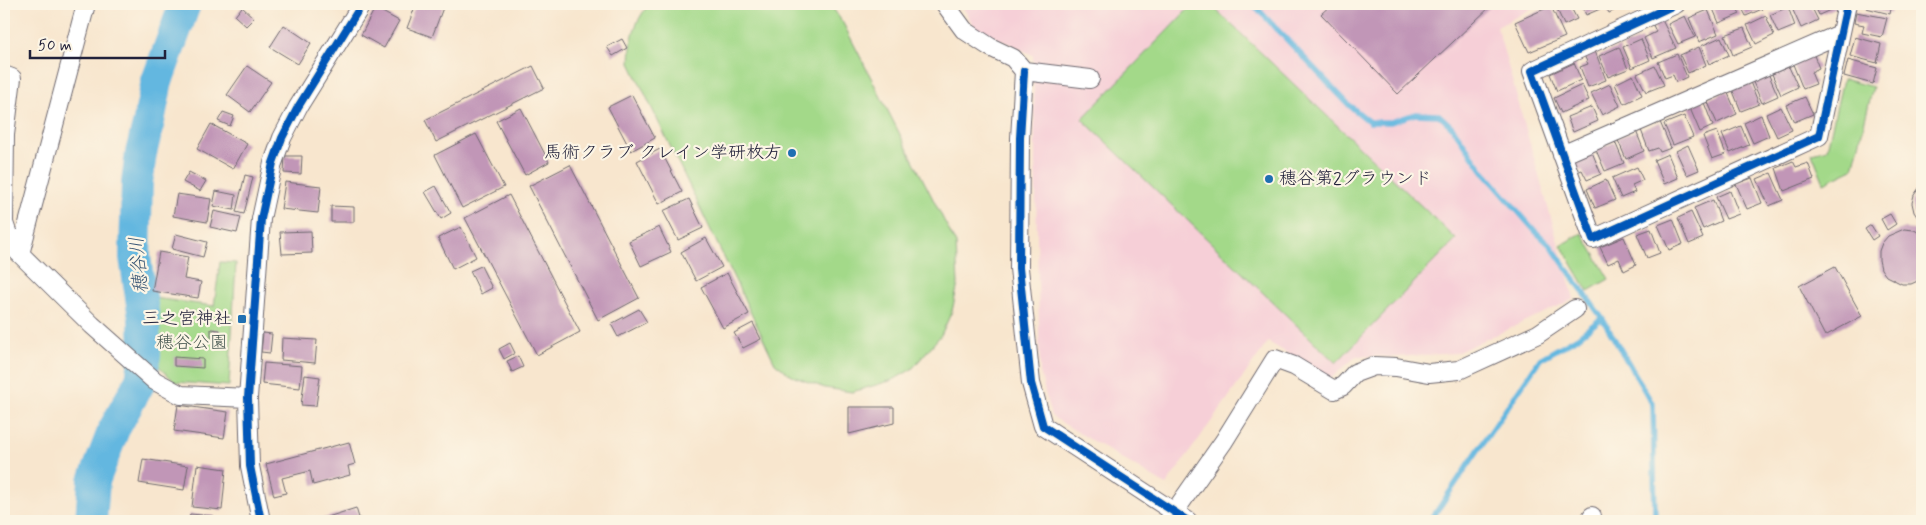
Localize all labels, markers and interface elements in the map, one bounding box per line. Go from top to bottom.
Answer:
scale bar [30,28,165,60]
text: 50 m [38,36,72,56]
place label: 馬術クラブ クレイン学研枚方 [544,141,782,165]
marker: 馬術クラブ クレイン学研枚方 [786,147,798,159]
place label: 穂谷第2グラウンド [1279,167,1432,191]
marker: 穂谷第2グラウンド [1263,173,1275,185]
water label: 穂谷川 [124,236,154,294]
place label: 三之宮神社 [142,307,232,331]
marker: 三之宮神社 [236,313,248,325]
park label: 穂谷公園 [156,331,228,355]

